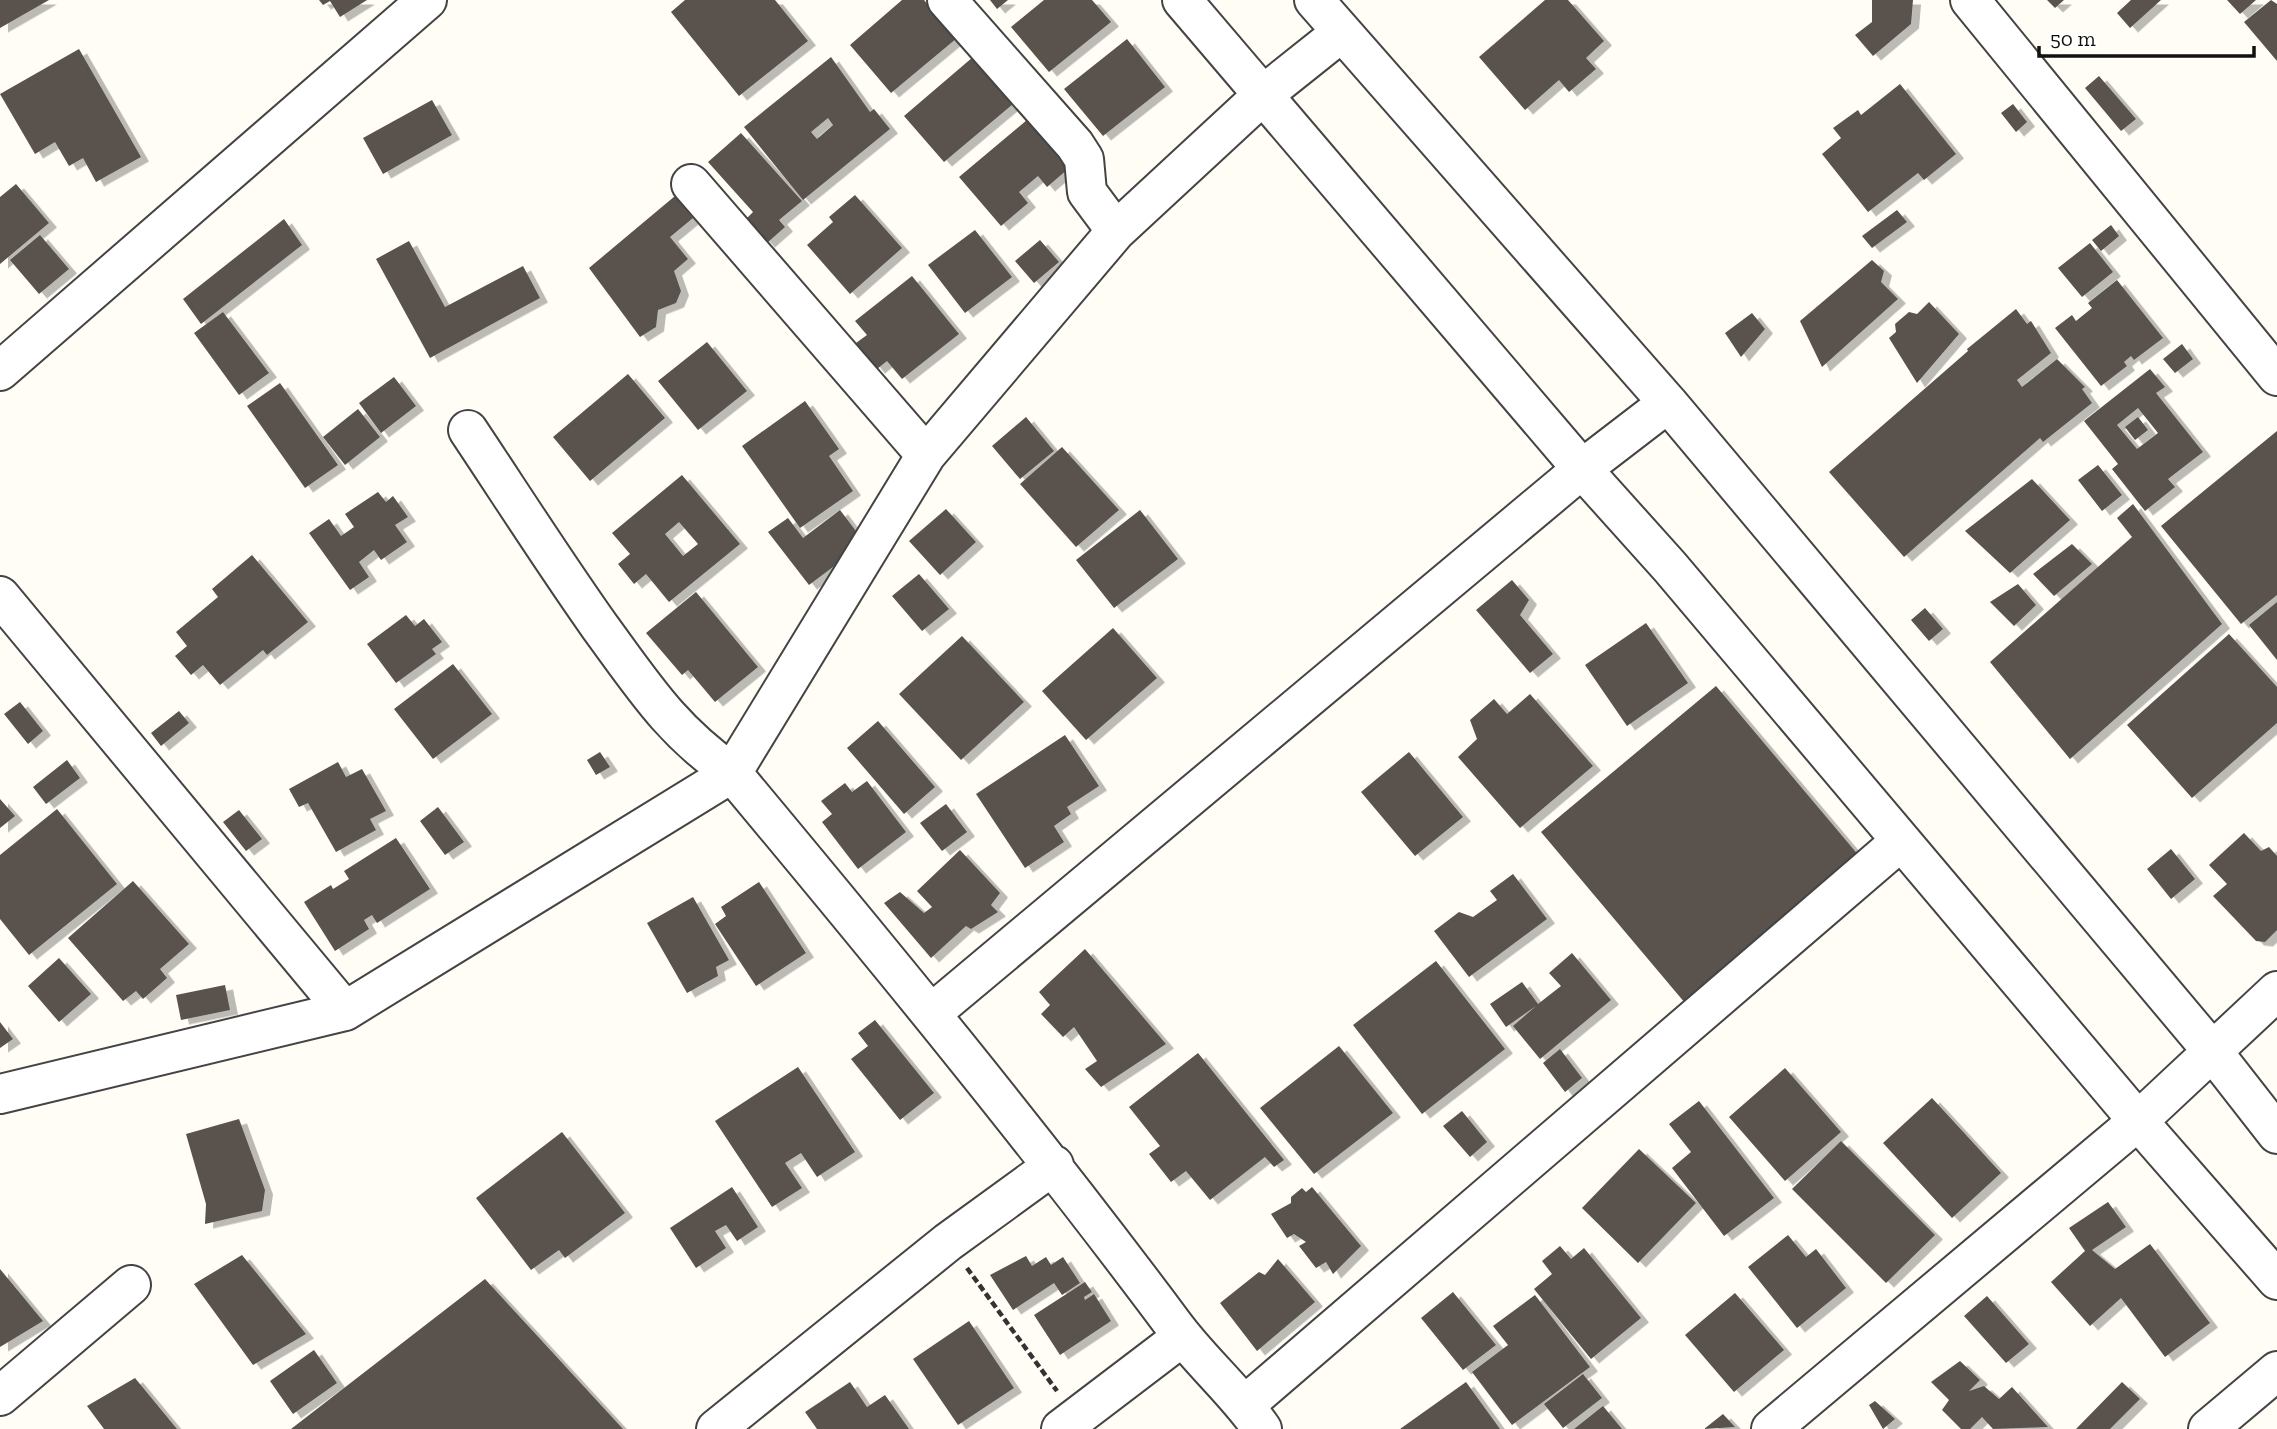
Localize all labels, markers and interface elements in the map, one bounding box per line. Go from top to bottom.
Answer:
scale bar [2039,14,2254,58]
text: 50 m [2050,26,2096,51]

